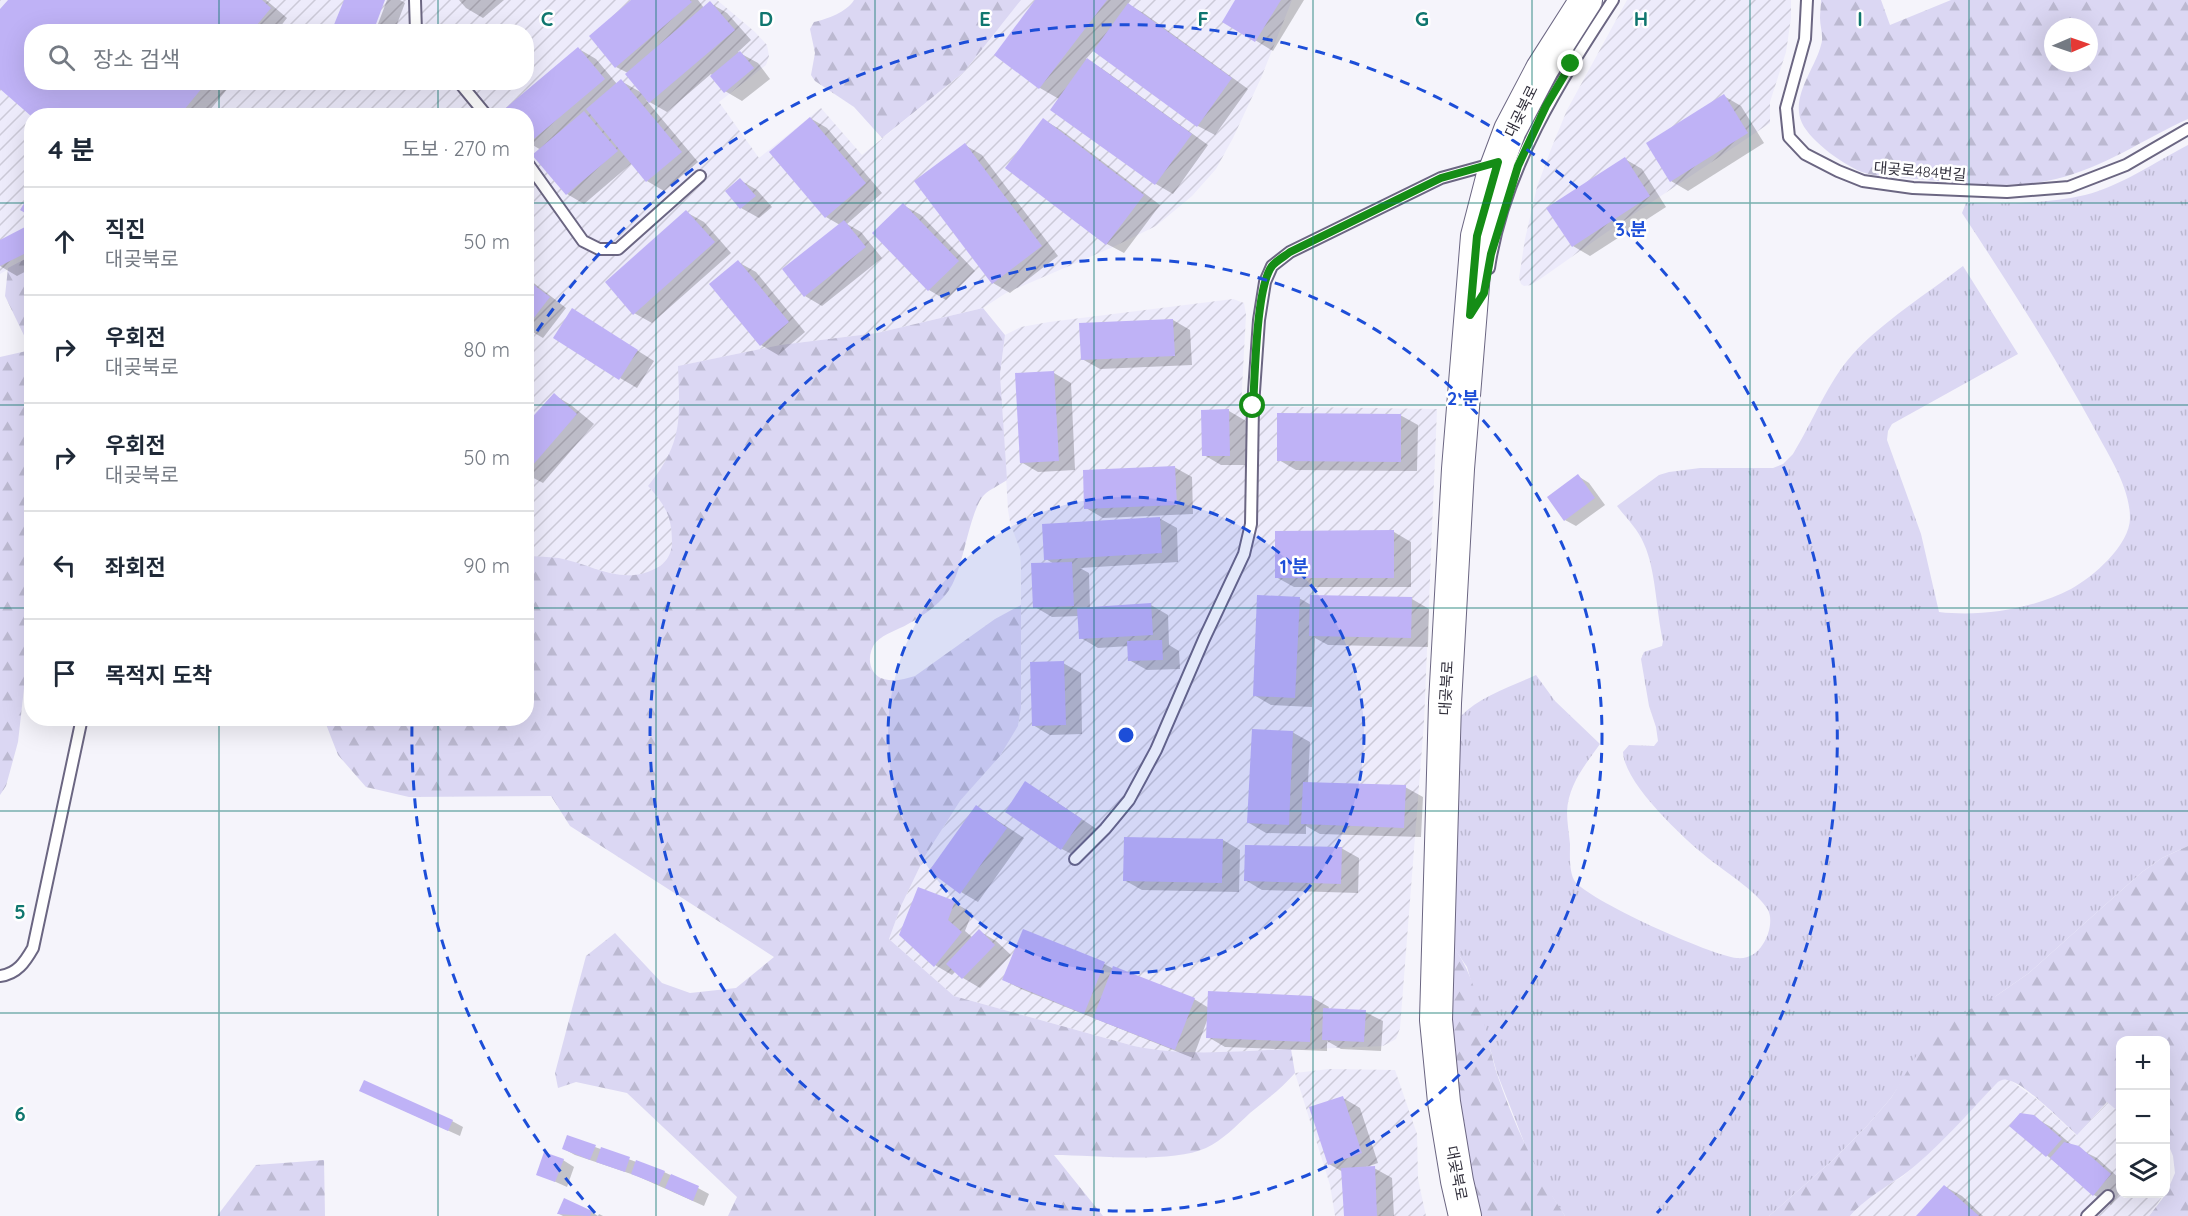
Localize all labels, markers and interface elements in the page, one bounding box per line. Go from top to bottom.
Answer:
text: C [541,6,554,31]
text: D [759,6,773,31]
text: E [979,6,991,31]
text: F [1197,6,1209,31]
text: G [1415,6,1429,31]
text: H [1634,6,1648,31]
text: I [1857,6,1863,31]
north arrow [2044,18,2098,72]
search box [24,24,534,90]
icon: search [45,41,78,74]
text: 장소 검색 [93,45,180,73]
route end [1557,50,1583,76]
street label: 대곶북로 [1500,82,1542,140]
text: 4 분 [48,133,95,166]
text: 도보 · 270 m [402,136,510,161]
street label: 대곶로484번길 [1873,157,1967,185]
text: 직진 [105,215,145,243]
text: 3 분 [1615,218,1647,241]
icon: ahead [48,225,81,258]
text: 50 m [464,229,510,254]
text: 대곶북로 [105,246,179,271]
text: 우회전 [105,323,166,351]
icon: right [48,333,81,366]
text: 80 m [464,337,510,362]
text: 대곶북로 [105,354,179,379]
text: 2 분 [1447,387,1479,410]
route start [1239,392,1265,418]
text: 우회전 [105,431,166,459]
icon: right [48,441,81,474]
text: 50 m [464,445,510,470]
text: 대곶북로 [105,462,179,487]
icon: left [48,549,81,582]
text: 좌회전 [105,553,166,581]
text: 90 m [463,553,510,578]
text: 1 분 [1280,555,1309,578]
icon: arrive [48,657,81,690]
street label: 대곶북로 [1435,660,1457,716]
text: 목적지 도착 [105,661,212,689]
centre of rings [1116,725,1136,745]
text: 5 [14,899,26,924]
map controls [2116,1036,2170,1198]
button: + [2116,1036,2170,1090]
button: − [2116,1090,2170,1144]
text: 6 [14,1101,26,1126]
street label: 대곶북로 [1442,1144,1472,1202]
button: layers [2116,1144,2170,1198]

